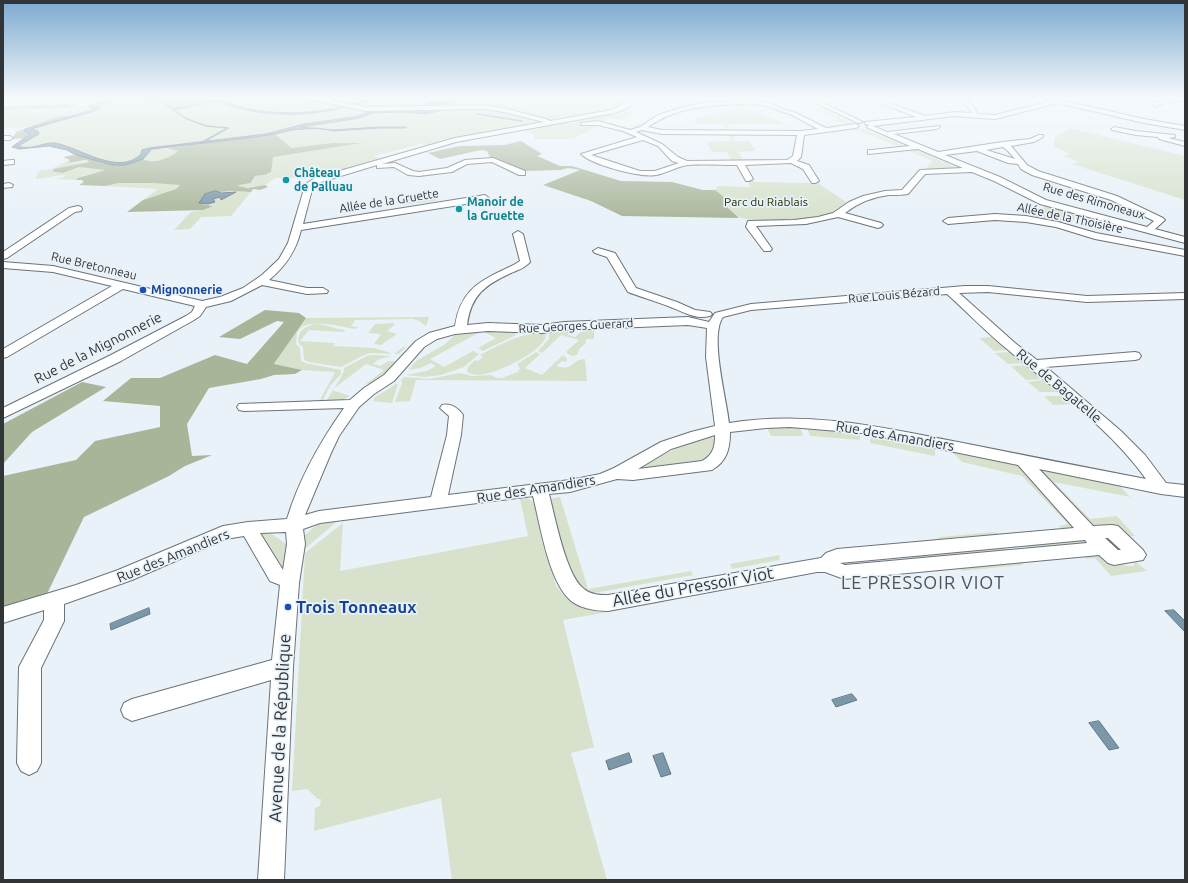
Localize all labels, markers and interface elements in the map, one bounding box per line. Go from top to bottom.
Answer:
place label: Château de Palluau [294,166,353,194]
marker: Château de Palluau [281,175,291,185]
street label: Rue des Rimoneaux [1041,180,1147,222]
street label: Allée de la Gruette [338,186,440,216]
place label: Manoir de la Gruette [467,195,524,223]
park label: Parc du Riablais [724,195,808,209]
street label: Allée de la Thoisière [1016,200,1124,236]
marker: Manoir de la Gruette [454,204,464,214]
street label: Rue Bretonneau [50,249,138,283]
place label: Mignonnerie [151,283,222,297]
street label: Rue Louis Bézard [848,284,940,306]
marker: Mignonnerie [138,285,148,295]
street label: Rue de la Mignonnerie [31,309,165,387]
street label: Rue Georges Guerard [518,316,634,336]
street label: Rue de Bagatelle [1013,345,1105,427]
street label: Rue des Amandiers [834,417,956,455]
street label: Rue des Amandiers [475,471,597,507]
street label: Rue des Amandiers [114,526,232,586]
street label: Allée du Pressoir Viot [611,563,775,611]
district label: LE PRESSOIR VIOT [841,572,1005,594]
place label: Trois Tonneaux [296,597,416,617]
marker: Trois Tonneaux [283,602,293,612]
street label: Avenue de la République [265,633,295,823]

